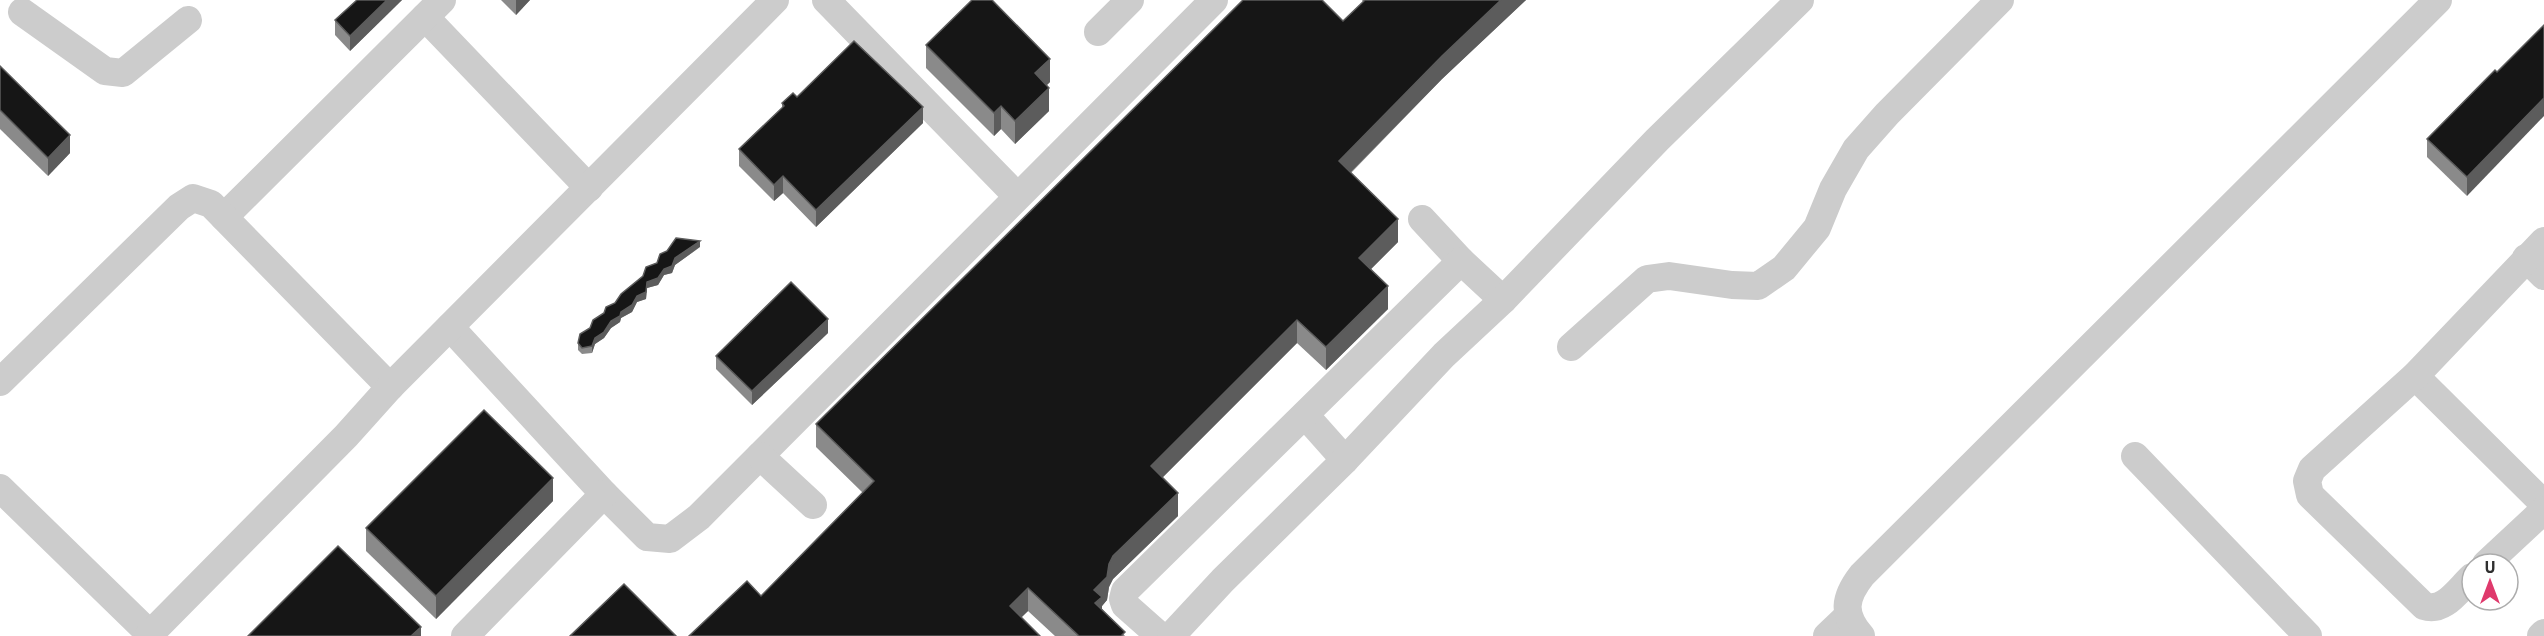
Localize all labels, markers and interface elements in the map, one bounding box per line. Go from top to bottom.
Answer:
north arrow [2460,552,2520,612]
text: U [2484,557,2496,577]

